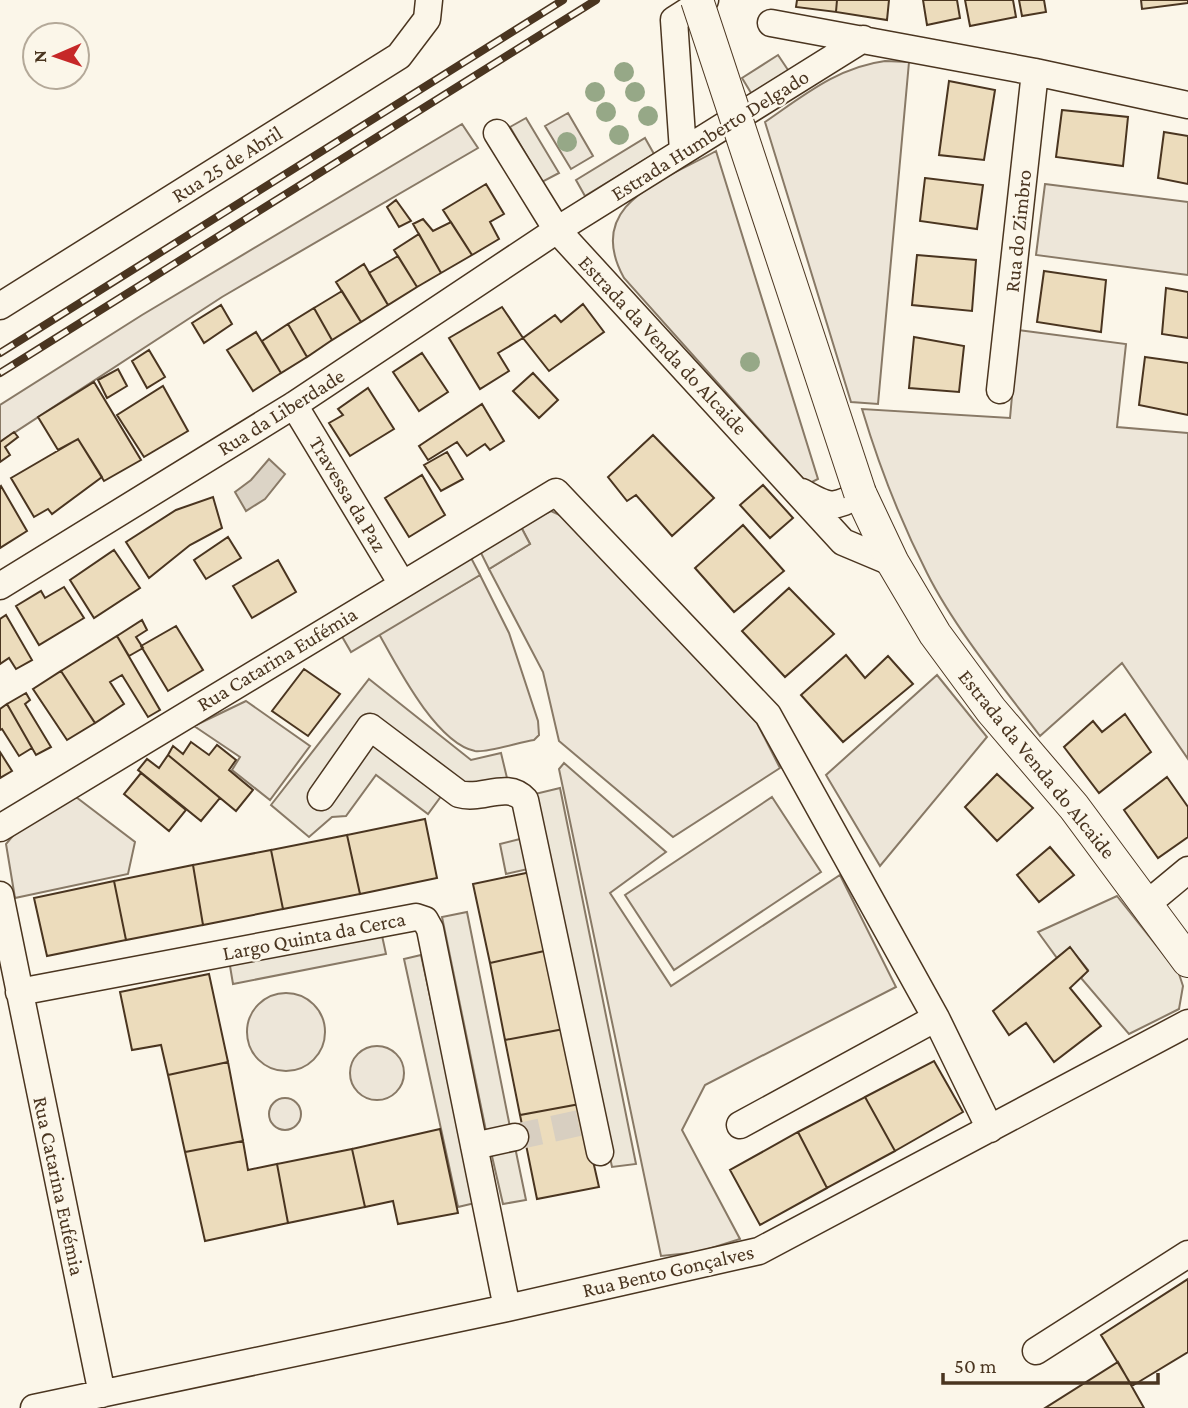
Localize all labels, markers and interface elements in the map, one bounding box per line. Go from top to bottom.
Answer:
north arrow [21,21,91,91]
text: N [29,50,50,63]
street label: Estrada Humberto Delgado [607,64,813,206]
street label: Rua 25 de Abril [167,121,287,207]
street label: Rua do Zimbro [1000,169,1036,293]
street label: Estrada da Venda do Alcaide [574,250,752,440]
street label: Rua da Liberdade [213,363,349,461]
street label: Travessa da Paz [304,432,392,556]
street label: Rua Catarina Eufémia [193,602,362,716]
street label: Estrada da Venda do Alcaide [953,665,1121,863]
street label: Largo Quinta da Cerca [220,906,408,966]
street label: Rua Catarina Eufémia [28,1094,90,1278]
street label: Rua Bento Gonçalves [580,1240,756,1302]
scale bar [943,1342,1158,1386]
text: 50 m [954,1354,997,1378]

